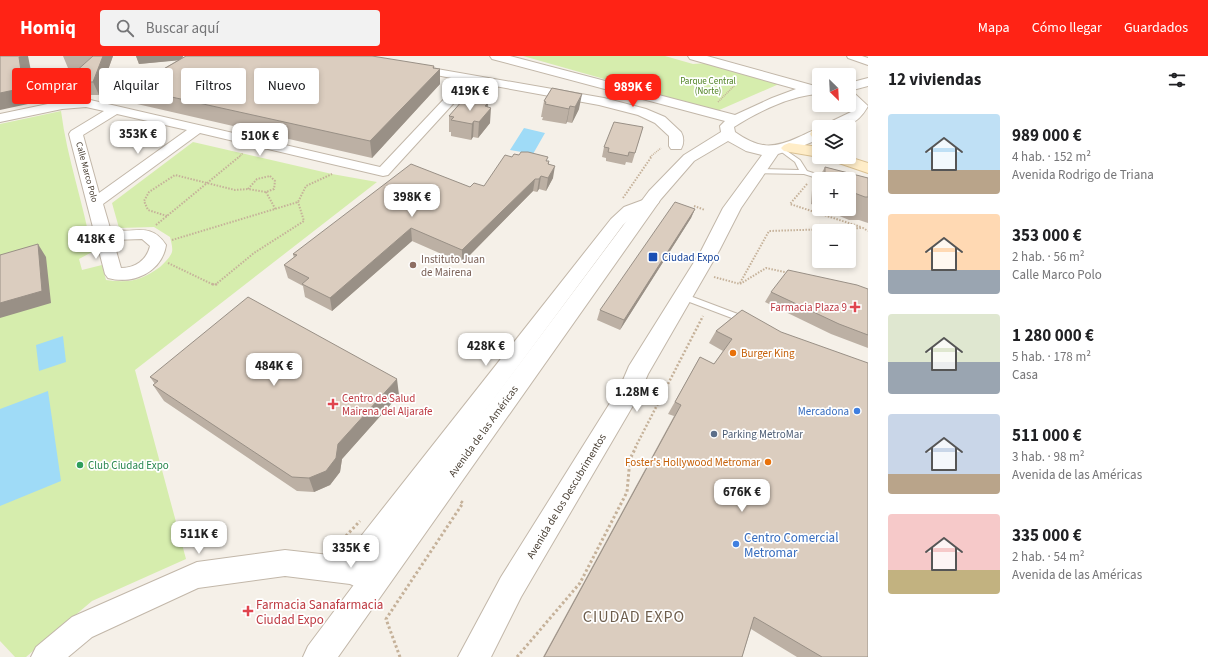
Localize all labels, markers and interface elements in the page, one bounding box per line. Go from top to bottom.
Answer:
search box [100,10,380,46]
text: Homiq [20,15,76,42]
icon: search [114,17,136,39]
text: Buscar aquí [146,18,219,39]
text: Mapa [978,18,1010,38]
text: Cómo llegar [1032,18,1102,38]
text: Guardados [1124,18,1188,38]
chip: Comprar [12,68,91,104]
chip: Alquilar [99,68,173,104]
chip: Filtros [181,68,246,104]
chip: Nuevo [254,68,319,104]
north arrow [812,68,856,112]
map controls [812,68,856,268]
text: 12 viviendas [888,68,981,92]
icon: filters [1166,69,1188,91]
pin: 989K € [600,74,666,108]
park label: Parque Central (Norte) [680,75,736,98]
pin: 419K € [437,78,503,112]
text: 989K € [614,78,652,96]
text: 419K € [451,82,489,100]
button: layers [812,120,856,164]
pin: 353K € [105,121,171,155]
pin: 510K € [227,123,293,157]
text: 989 000 € [1012,124,1082,148]
text: 353K € [119,125,157,143]
text: 510K € [241,127,279,145]
icon: home [920,130,968,178]
street label: Calle Marco Polo [72,140,101,204]
text: 4 hab. · 152 m² [1012,148,1091,166]
text: Avenida Rodrigo de Triana [1012,166,1154,184]
button: + [812,172,856,216]
pin: 398K € [379,184,445,218]
text: 398K € [393,188,431,206]
button: − [812,224,856,268]
text: 353 000 € [1012,224,1082,248]
pin: 418K € [63,226,129,260]
text: 418K € [77,230,115,248]
icon: home [920,230,968,278]
text: 2 hab. · 56 m² [1012,248,1085,266]
place label: Ciudad Expo [662,250,719,265]
marker: Ciudad Expo [647,251,659,263]
place label: Instituto Juan de Mairena [421,252,485,280]
marker: Instituto Juan de Mairena [408,260,418,270]
text: Calle Marco Polo [1012,266,1102,284]
place label: Farmacia Plaza 9 [770,300,847,315]
marker: Farmacia Plaza 9 [850,302,860,312]
text: 1 280 000 € [1012,324,1094,348]
icon: home [920,330,968,378]
pin: 428K € [453,333,519,367]
text: 428K € [467,337,505,355]
place label: Burger King [741,346,795,361]
marker: Burger King [728,348,738,358]
text: 5 hab. · 178 m² [1012,348,1091,366]
pin: 484K € [241,353,307,387]
text: 484K € [255,357,293,375]
text: Casa [1012,366,1038,384]
pin: 1.28M € [600,379,674,413]
street label: Avenida de las Américas [445,382,522,480]
text: 1.28M € [615,383,659,401]
place label: Centro de Salud Mairena del Aljarafe [342,391,433,419]
marker: Centro de Salud Mairena del Aljarafe [327,398,339,410]
place label: Mercadona [798,404,849,419]
marker: Mercadona [852,406,862,416]
text: 511 000 € [1012,424,1082,448]
place label: Parking MetroMar [722,427,803,442]
marker: Parking MetroMar [709,429,719,439]
icon: home [920,430,968,478]
street label: Avenida de los Descubrimentos [523,431,610,562]
text: 3 hab. · 98 m² [1012,448,1085,466]
place label: Foster's Hollywood Metromar [625,455,760,470]
marker: Foster's Hollywood Metromar [763,457,773,467]
place label: Club Ciudad Expo [88,458,169,473]
marker: Club Ciudad Expo [75,460,85,470]
text: Avenida de las Américas [1012,466,1142,484]
pin: 676K € [709,479,775,513]
text: 676K € [723,483,761,501]
pin: 511K € [166,521,232,555]
text: 335 000 € [1012,524,1082,548]
text: 511K € [180,525,218,543]
place label: Centro Comercial Metromar [744,529,838,562]
icon: home [920,530,968,578]
pin: 335K € [318,535,384,569]
text: 335K € [332,539,370,557]
marker: Centro Comercial Metromar [731,539,741,549]
text: 2 hab. · 54 m² [1012,548,1085,566]
text: Avenida de las Américas [1012,566,1142,584]
place label: Farmacia Sanafarmacia Ciudad Expo [256,596,383,629]
marker: Farmacia Sanafarmacia Ciudad Expo [243,606,253,616]
district label: CIUDAD EXPO [583,606,685,628]

